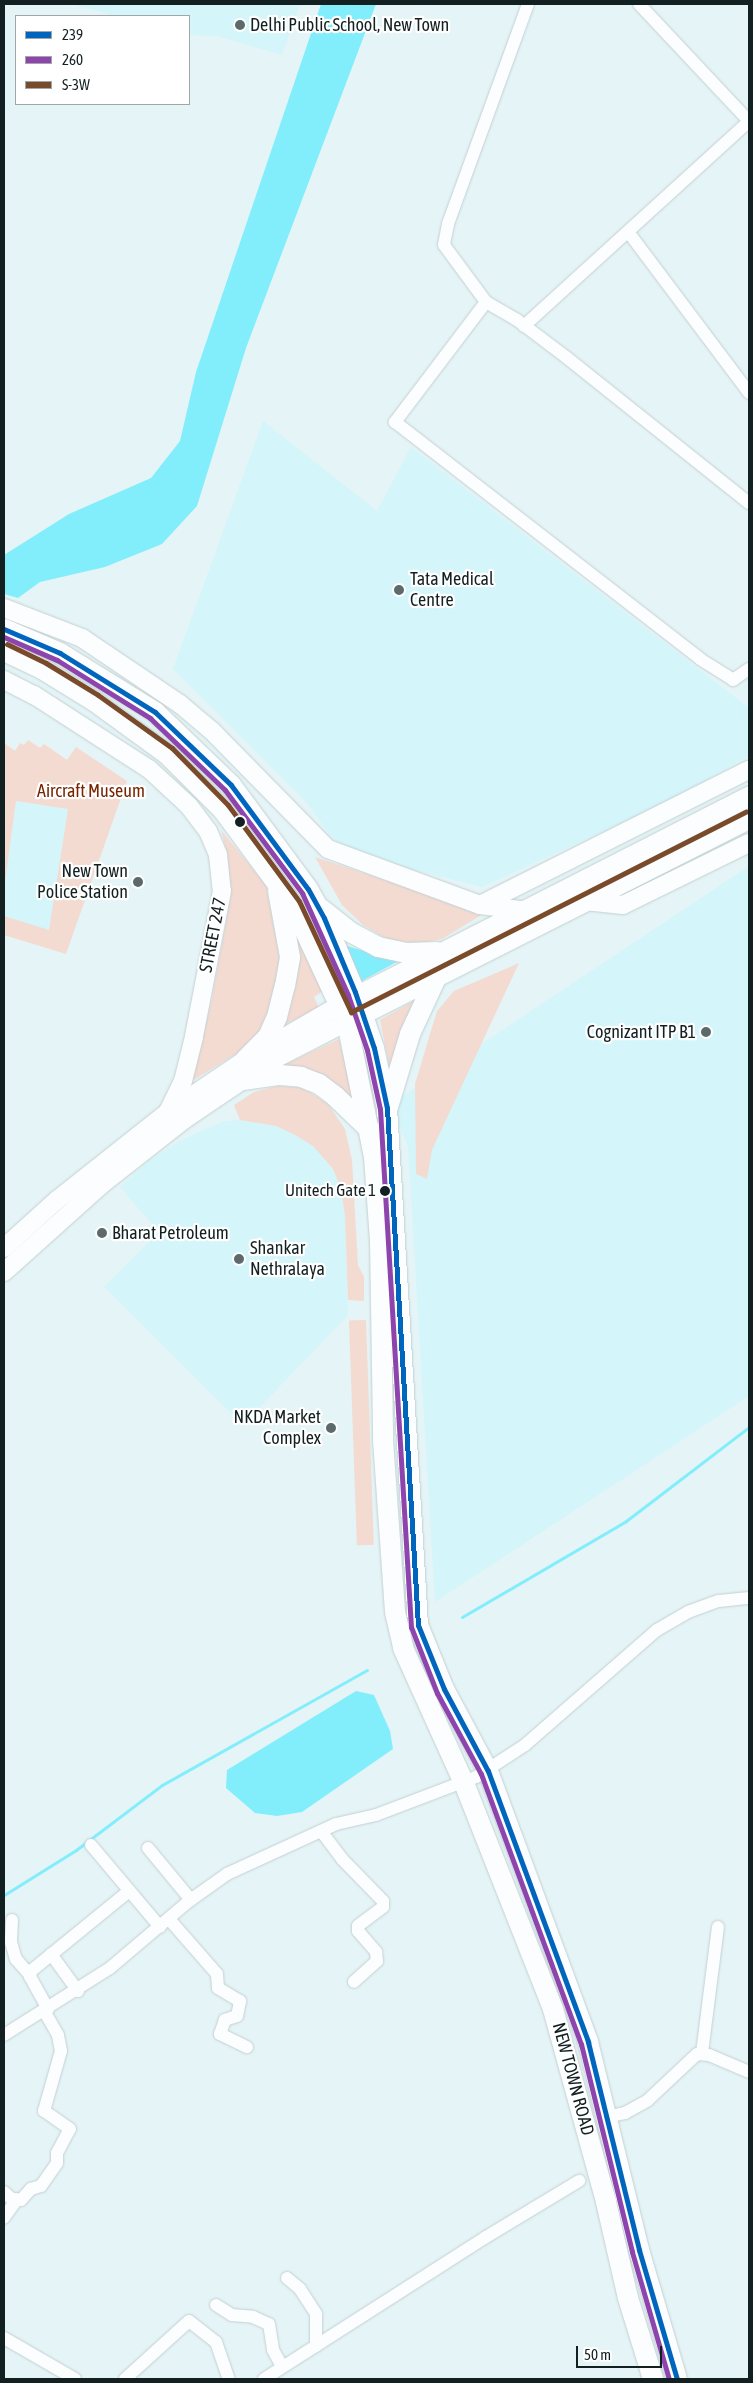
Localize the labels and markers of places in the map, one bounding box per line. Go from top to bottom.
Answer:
place label: Delhi Public School, New Town [250,14,449,36]
marker: Delhi Public School, New Town [234,19,246,31]
place label: Tata Medical Centre [410,569,494,612]
marker: Tata Medical Centre [392,583,406,597]
unlabelled marker [235,817,245,827]
place label: New Town Police Station [37,861,128,904]
marker: New Town Police Station [132,876,144,888]
place label: Cognizant ITP B1 [587,1021,696,1043]
marker: Cognizant ITP B1 [700,1026,712,1038]
place label: Unitech Gate 1 [285,1181,376,1201]
marker: Unitech Gate 1 [380,1186,390,1196]
place label: Bharat Petroleum [112,1222,229,1244]
marker: Bharat Petroleum [96,1227,108,1239]
place label: Shankar Nethralaya [250,1238,325,1280]
marker: Shankar Nethralaya [232,1252,246,1266]
place label: NKDA Market Complex [234,1407,321,1450]
marker: NKDA Market Complex [325,1422,337,1434]

